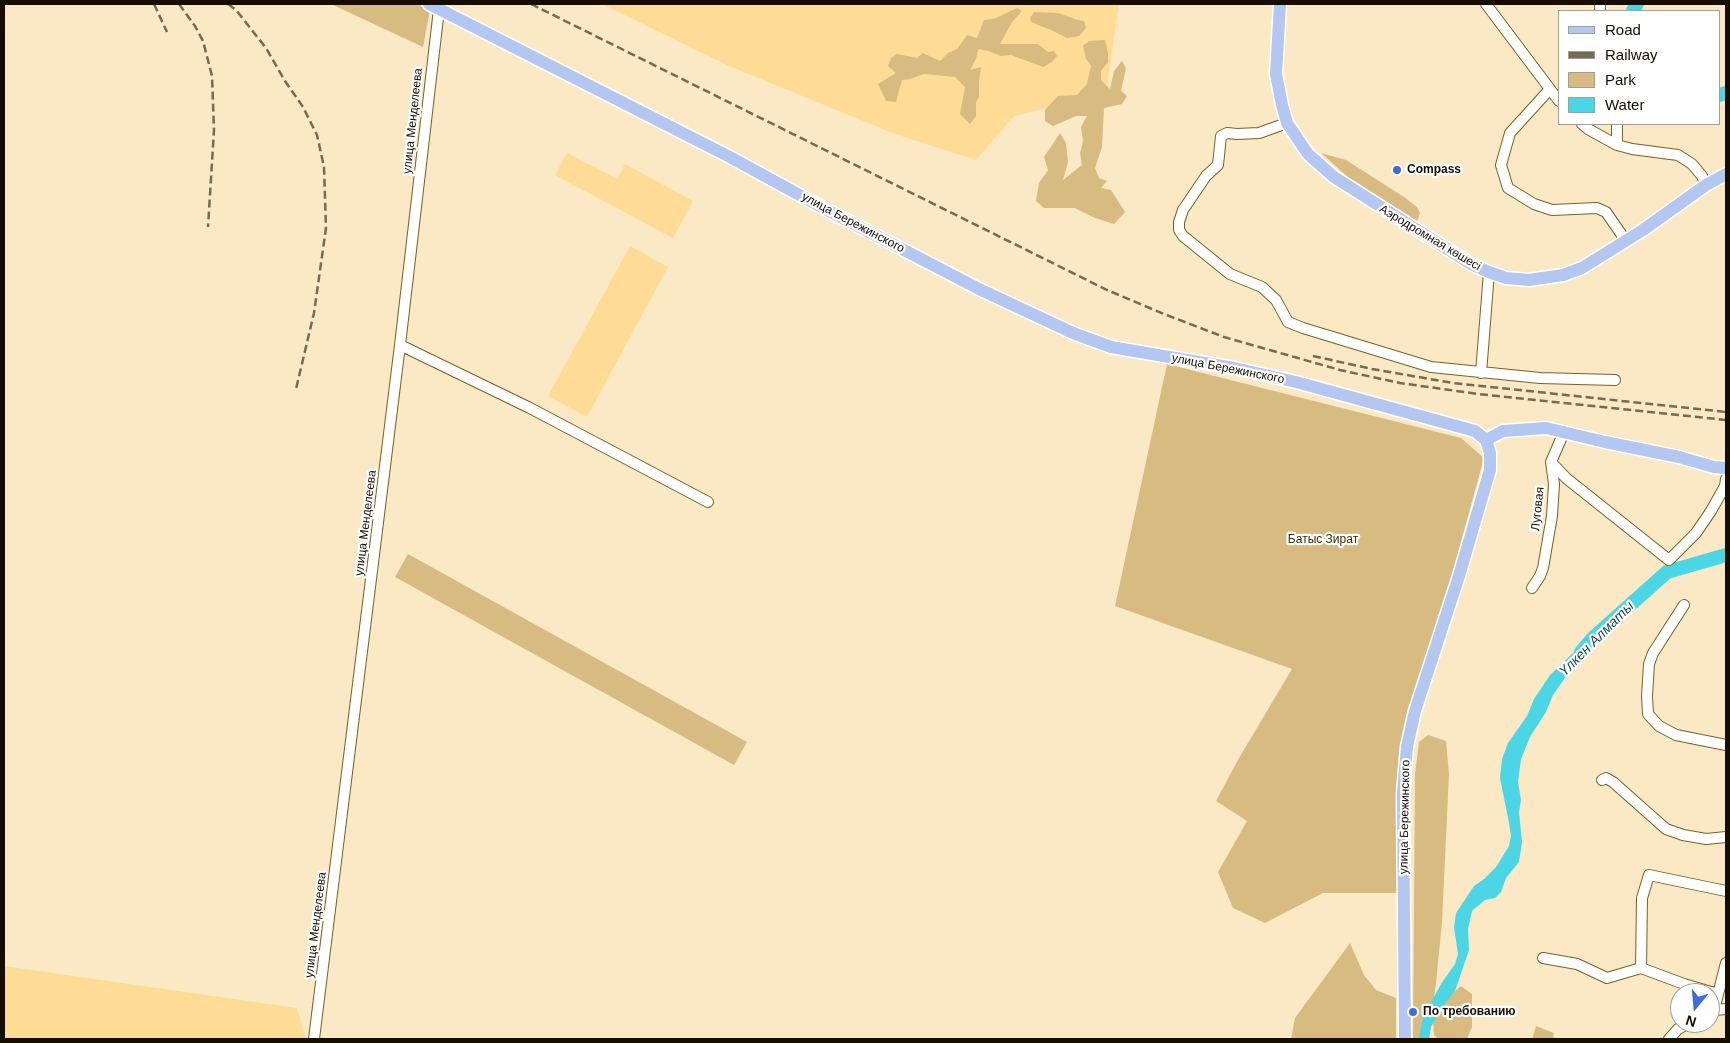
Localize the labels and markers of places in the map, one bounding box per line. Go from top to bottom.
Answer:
place label: Compass [1407,163,1461,177]
marker: Compass [1391,164,1403,176]
place label: По требованию [1423,1005,1516,1019]
marker: По требованию [1407,1006,1419,1018]

